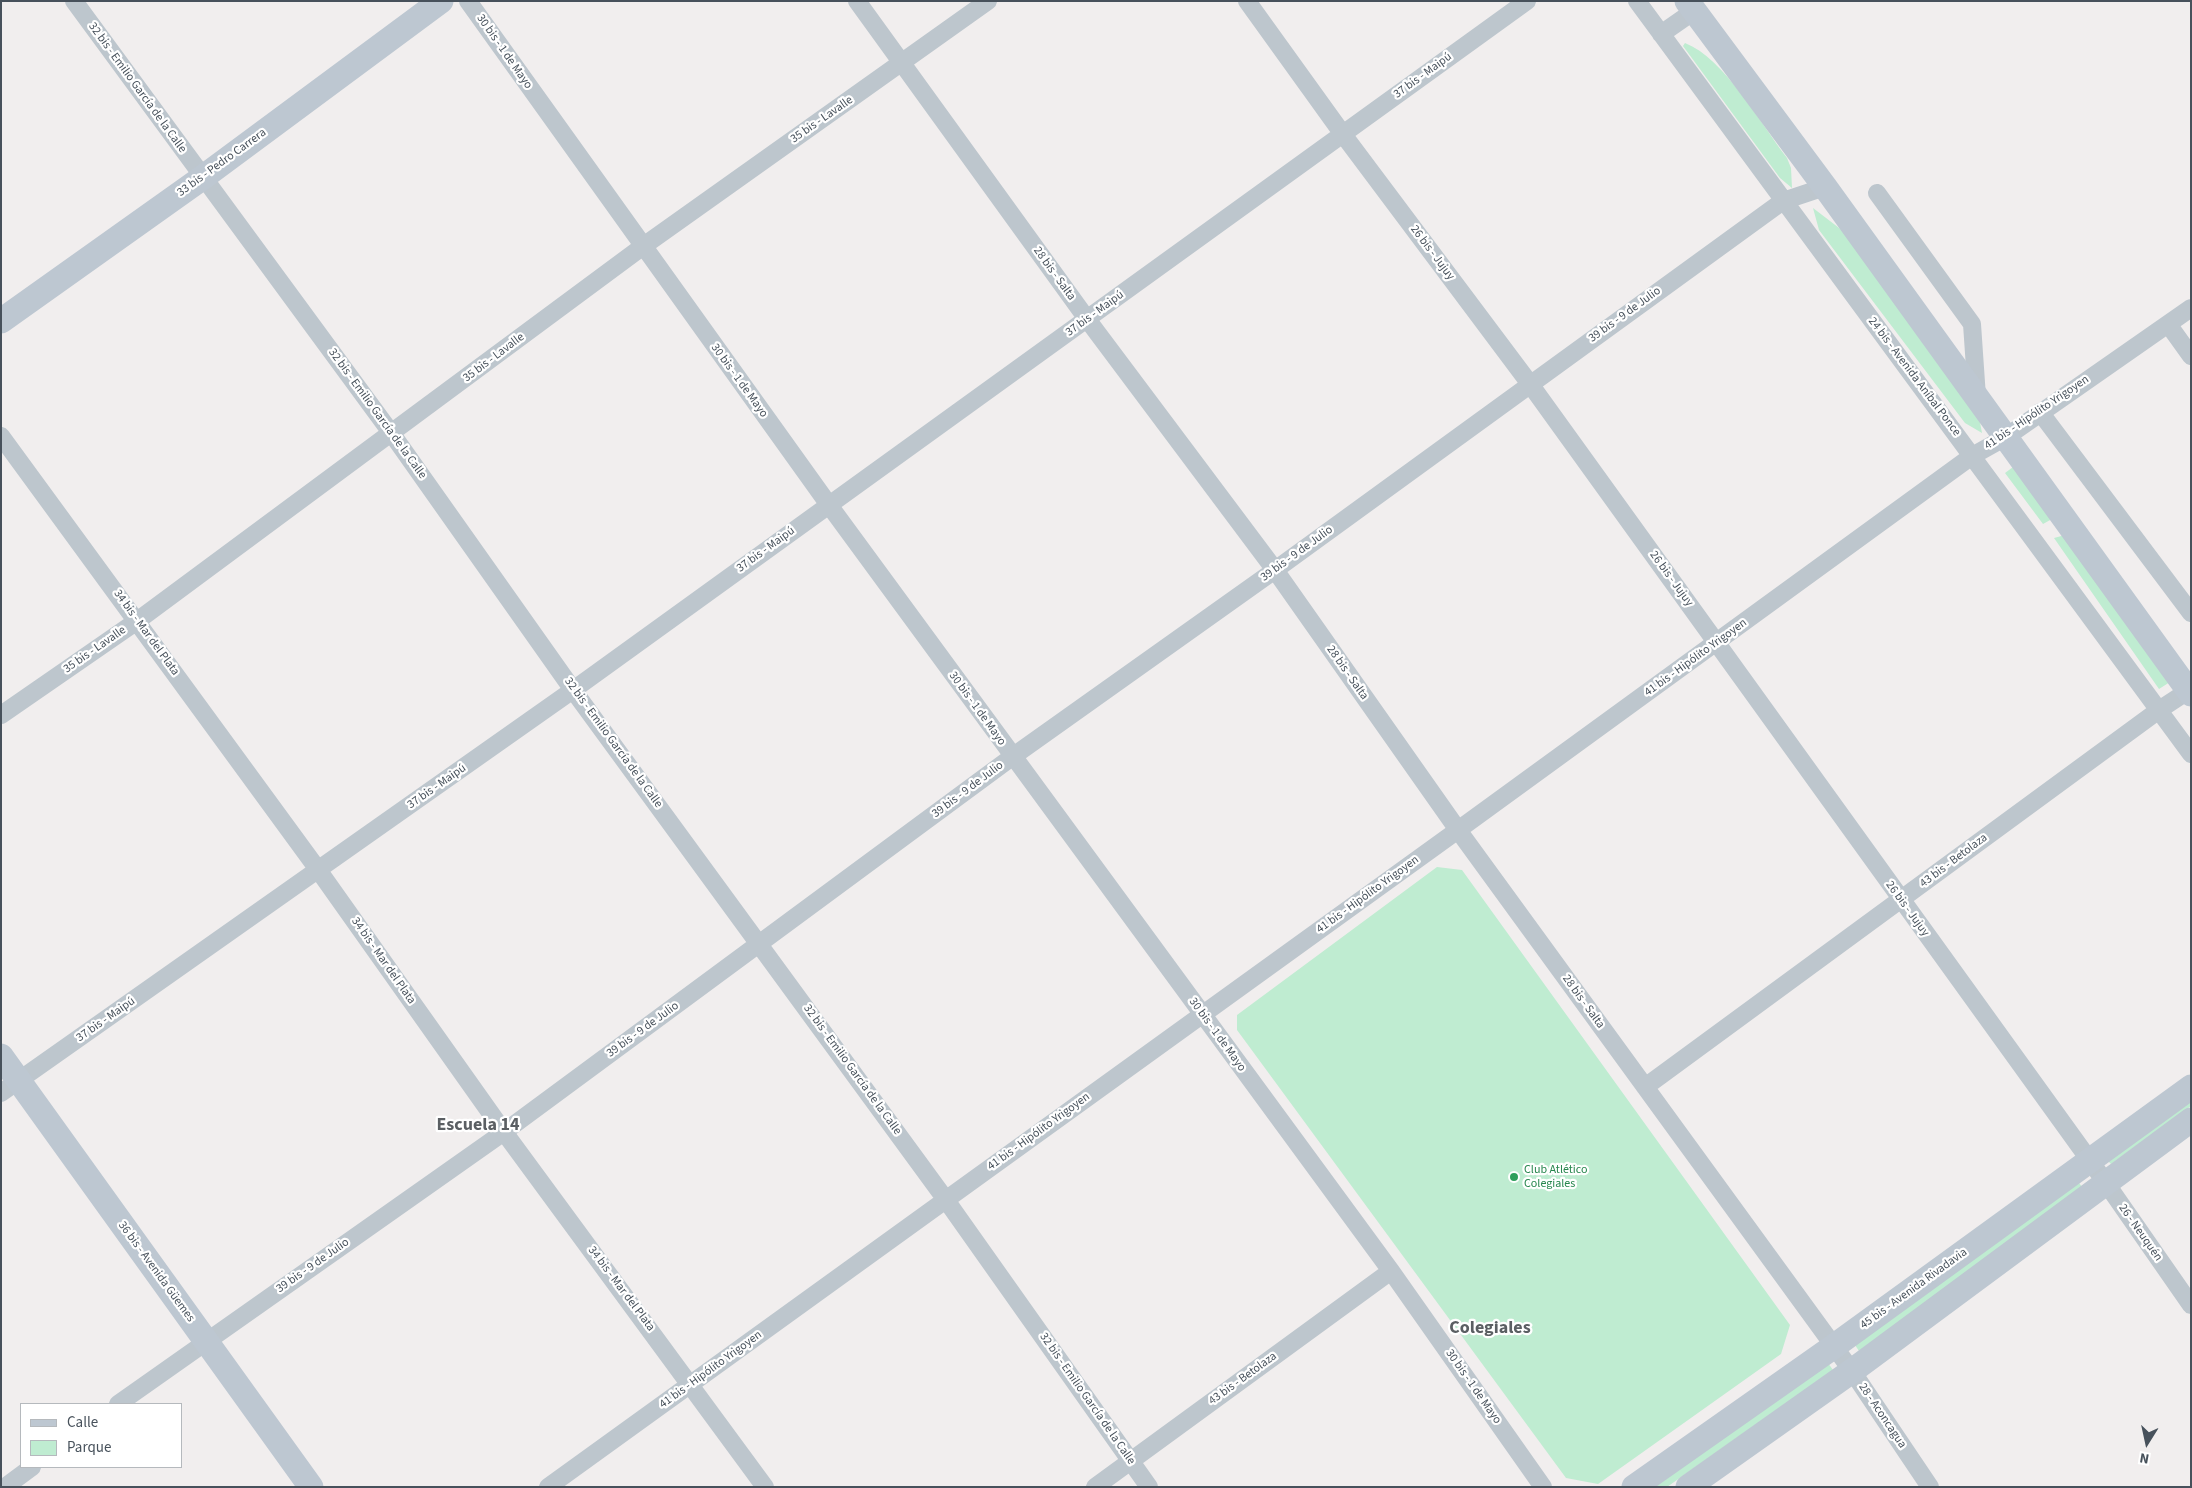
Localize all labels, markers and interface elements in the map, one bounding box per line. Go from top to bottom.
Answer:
street label: 30 bis - 1 de Mayo [473,12,535,92]
street label: 32 bis - Emilio García de la Calle [85,20,189,156]
street label: 37 bis - Maipú [1391,50,1455,102]
street label: 35 bis - Lavalle [788,93,856,147]
street label: 33 bis - Pedro Carrera [175,126,269,200]
street label: 26 bis - Jujuy [1407,223,1457,283]
street label: 28 bis - Salta [1030,244,1078,304]
street label: 39 bis - 9 de Julio [1586,284,1664,346]
street label: 37 bis - Maipú [1063,288,1127,340]
street label: 24 bis - Avenida Aníbal Ponce [1865,315,1963,439]
street label: 35 bis - Lavalle [461,330,527,386]
street label: 30 bis - 1 de Mayo [707,341,771,421]
street label: 32 bis - Emilio García de la Calle [325,346,429,482]
street label: 41 bis - Hipólito Yrigoyen [1982,373,2092,453]
street label: 39 bis - 9 de Julio [1258,523,1336,585]
street label: 37 bis - Maipú [734,524,798,576]
street label: 26 bis - Jujuy [1646,549,1696,609]
street label: 34 bis - Mar del Plata [110,587,182,679]
street label: 41 bis - Hipólito Yrigoyen [1642,616,1750,700]
street label: 35 bis - Lavalle [61,623,129,677]
street label: 28 bis - Salta [1323,643,1371,703]
street label: 30 bis - 1 de Mayo [945,669,1009,749]
street label: 32 bis - Emilio García de la Calle [561,675,665,811]
street label: 39 bis - 9 de Julio [929,758,1007,822]
street label: 37 bis - Maipú [405,761,469,813]
street label: 43 bis - Betolaza [1917,831,1991,891]
street label: 41 bis - Hipólito Yrigoyen [1314,853,1422,937]
street label: 26 bis - Jujuy [1882,879,1932,939]
street label: 34 bis - Mar del Plata [348,915,418,1007]
street label: 28 bis - Salta [1559,972,1607,1032]
street label: 37 bis - Maipú [74,994,138,1046]
street label: 30 bis - 1 de Mayo [1185,995,1249,1075]
street label: 39 bis - 9 de Julio [604,999,682,1061]
street label: 32 bis - Emilio García de la Calle [800,1002,904,1138]
street label: 41 bis - Hipólito Yrigoyen [985,1090,1093,1174]
district label: Escuela 14 [436,1115,520,1137]
place label: Club Atlético Colegiales [1524,1163,1588,1191]
marker: Club Atlético Colegiales [1508,1171,1520,1183]
street label: 26 - Neuquén [2115,1202,2165,1264]
street label: 36 bis - Avenida Güemes [115,1219,197,1325]
street label: 39 bis - 9 de Julio [274,1236,352,1296]
street label: 34 bis - Mar del Plata [584,1244,658,1334]
street label: 45 bis - Avenida Rivadavia [1858,1245,1970,1333]
district label: Colegiales [1449,1318,1531,1340]
street label: 41 bis - Hipólito Yrigoyen [657,1328,765,1412]
street label: 32 bis - Emilio García de la Calle [1036,1330,1138,1468]
street label: 30 bis - 1 de Mayo [1442,1347,1504,1427]
street label: 43 bis - Betolaza [1206,1349,1280,1409]
street label: 28 - Aconcagua [1855,1381,1909,1451]
legend [20,1403,182,1468]
text: Calle [67,1412,98,1433]
north arrow [2122,1418,2172,1468]
text: Parque [67,1437,111,1458]
text: N [2138,1447,2151,1468]

